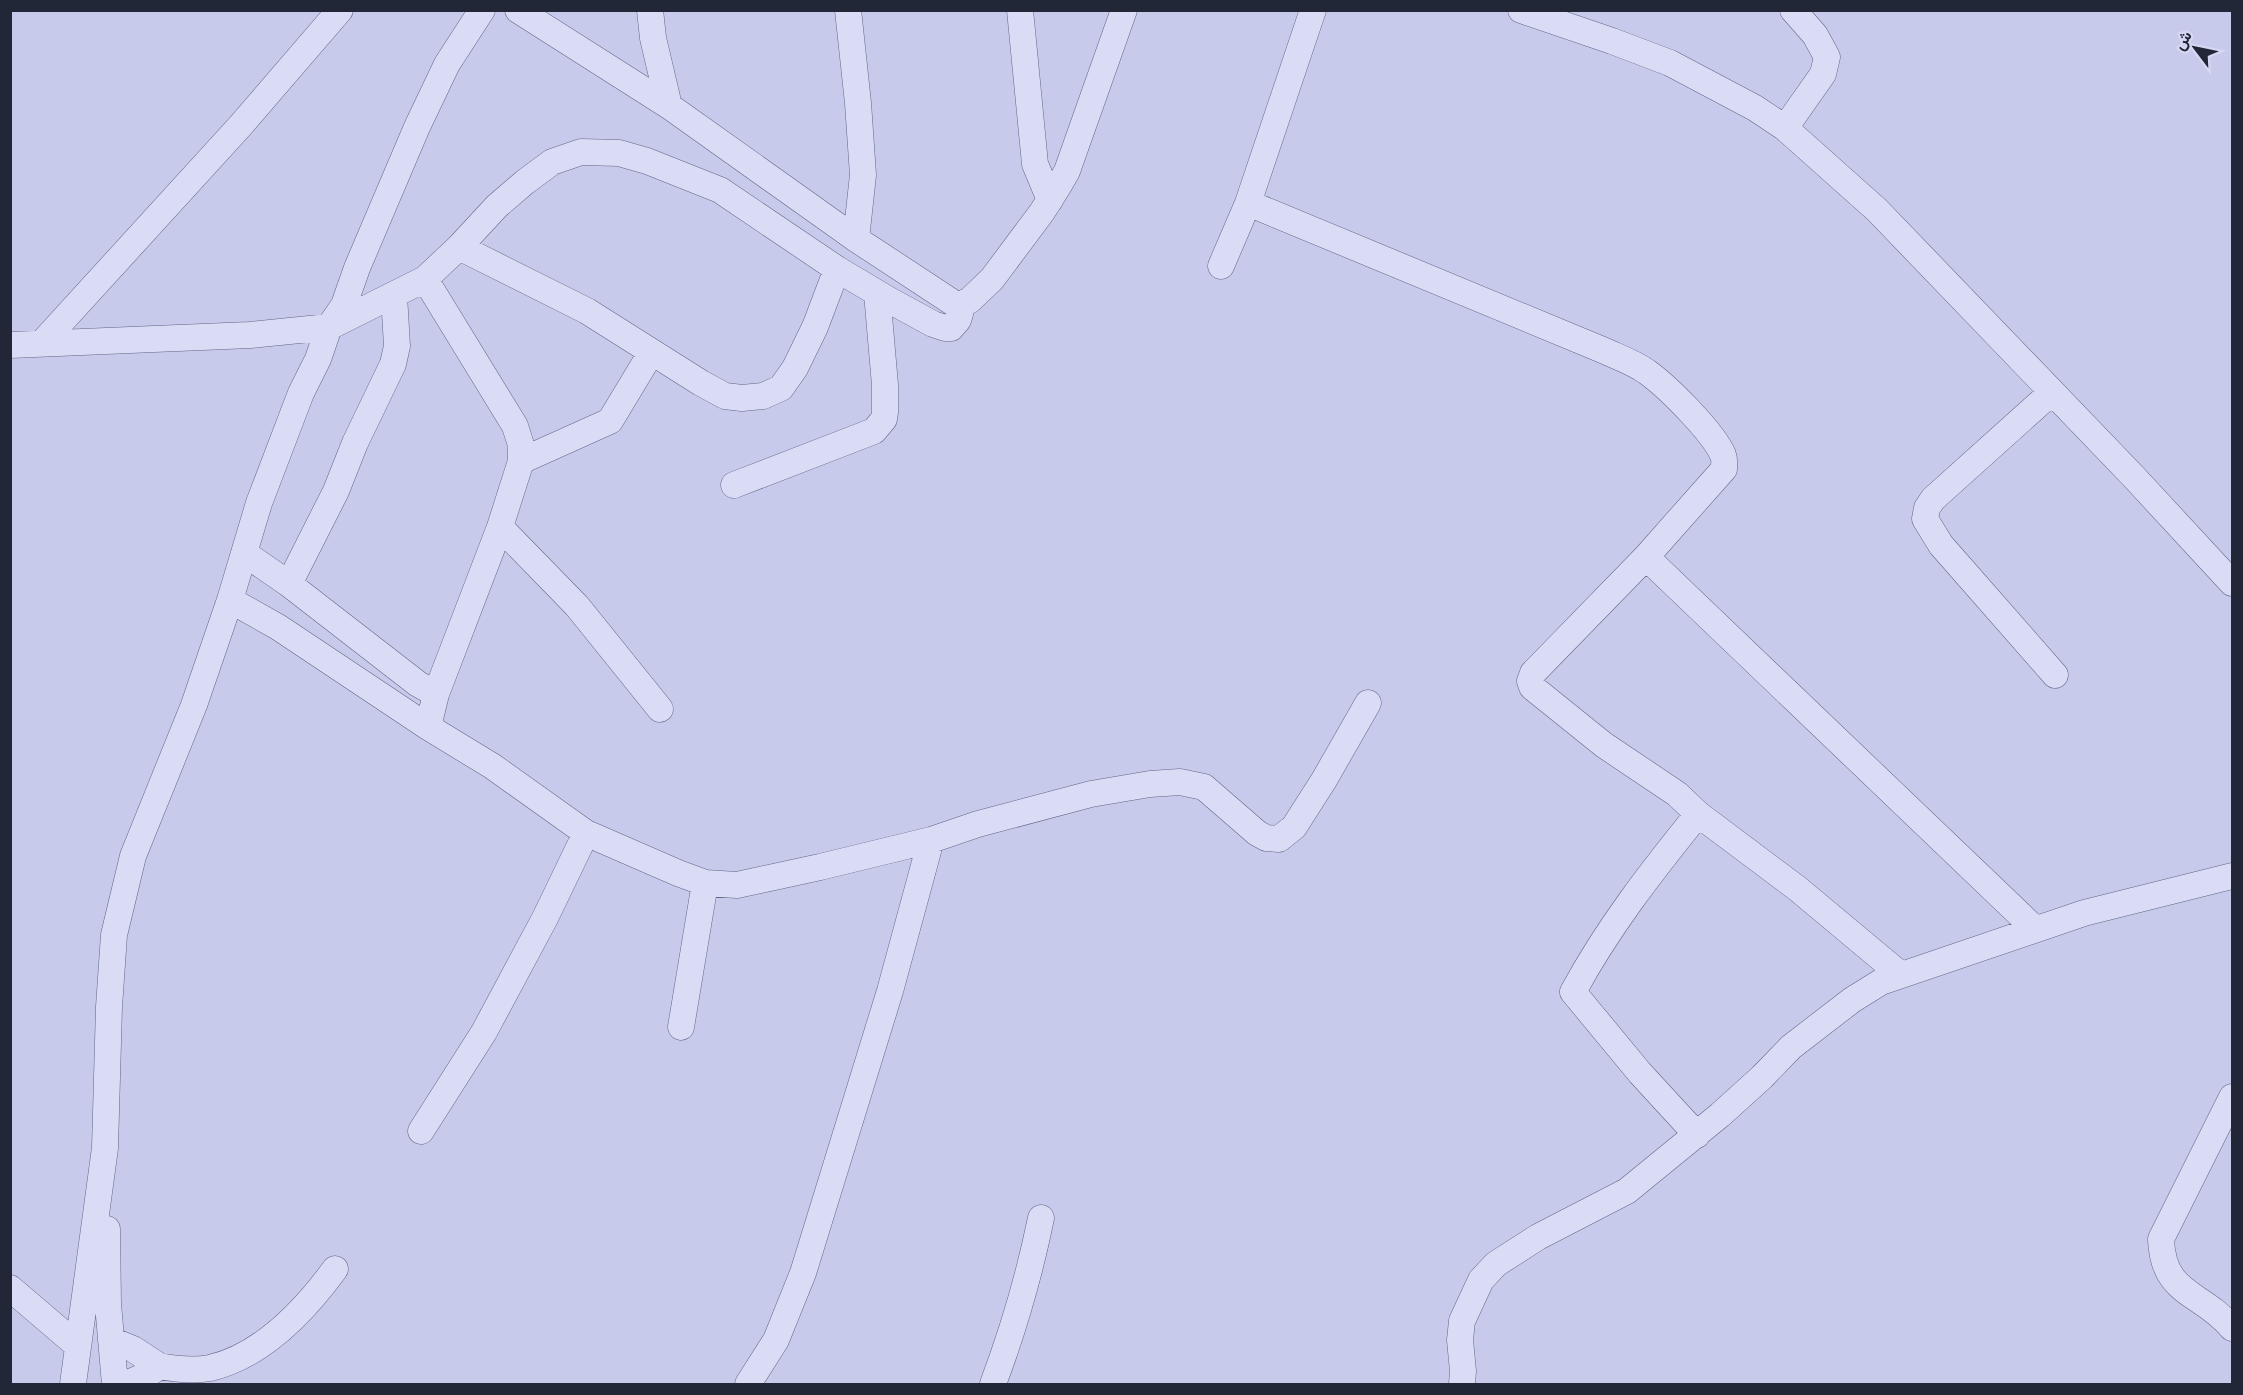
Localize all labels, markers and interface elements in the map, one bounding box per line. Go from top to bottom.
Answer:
north arrow [2165,18,2225,78]
text: ش [2168,26,2197,54]

